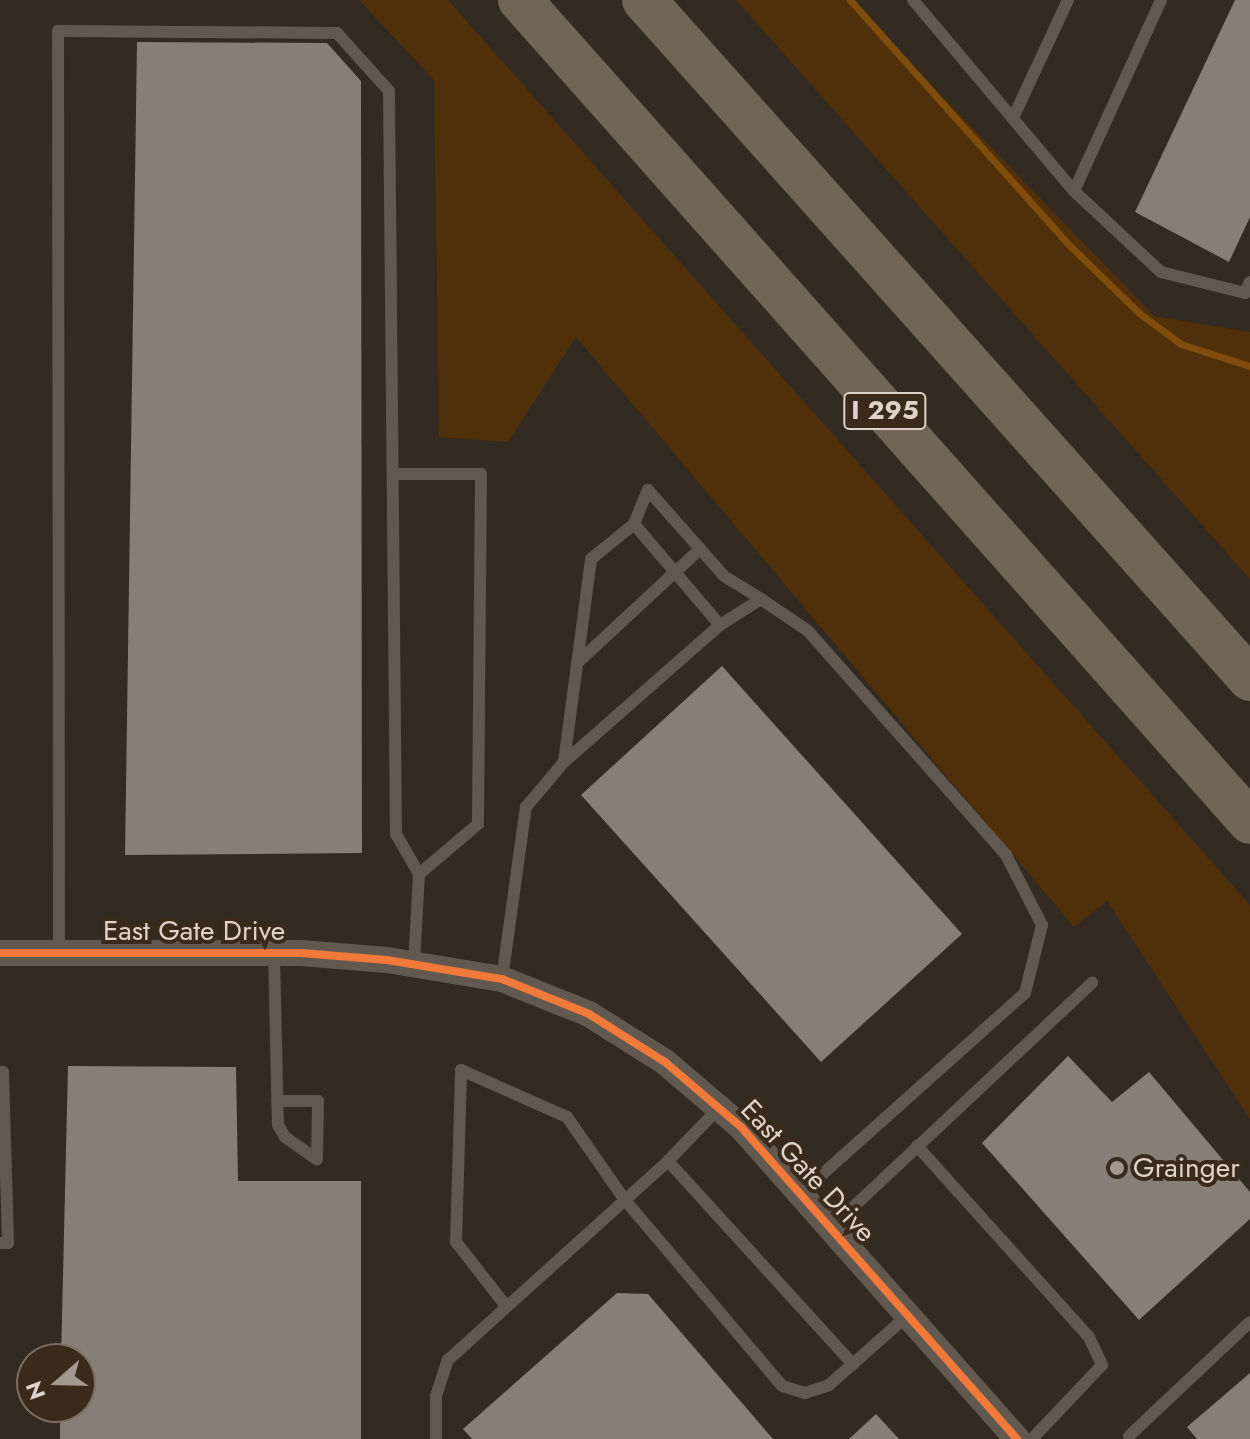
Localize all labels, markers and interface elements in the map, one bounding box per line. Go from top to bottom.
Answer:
road number: I 295 [843,389,927,433]
street label: East Gate Drive [103,914,285,948]
street label: East Gate Drive [734,1093,882,1249]
place label: Grainger [1133,1151,1240,1185]
marker: Grainger [1108,1159,1126,1177]
north arrow [16,1343,96,1423]
text: N [17,1377,53,1404]

